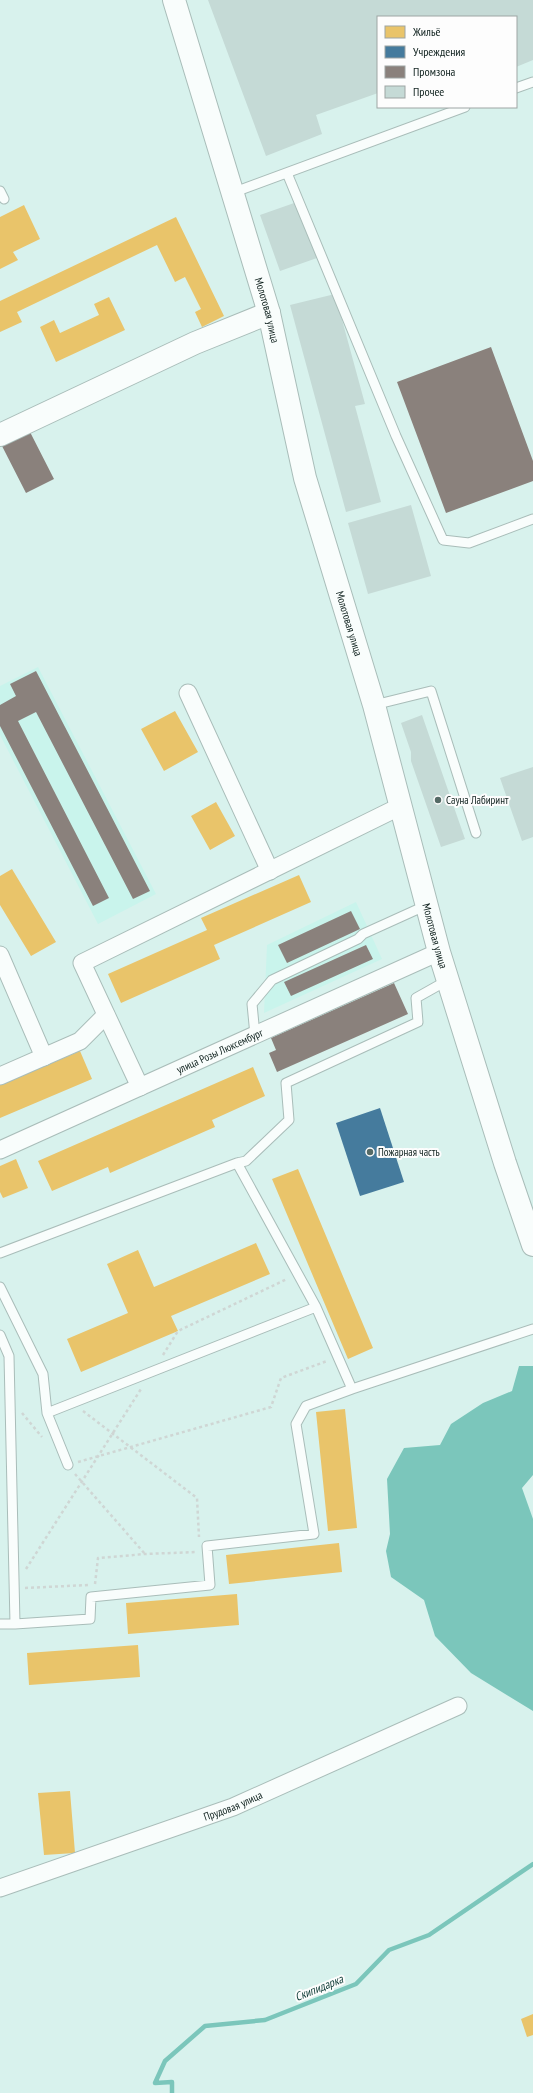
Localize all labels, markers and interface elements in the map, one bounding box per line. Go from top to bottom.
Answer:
legend [377,16,517,108]
text: Жильё [412,24,440,39]
text: Учреждения [413,44,466,59]
text: Промзона [413,64,456,79]
text: Прочее [413,84,444,99]
street label: Молотовая улица [252,276,282,344]
street label: Молотовая улица [333,589,366,658]
place label: Сауна Лабиринт [446,793,509,807]
marker: Сауна Лабиринт [433,795,443,805]
street label: Молотовая улица [419,902,451,970]
street label: улица Розы Люксембург [174,1025,266,1077]
place label: Пожарная часть [378,1145,440,1159]
marker: Пожарная часть [365,1147,375,1157]
street label: Прудовая улица [202,1788,264,1824]
water label: Скипидарка [293,1971,346,2004]

